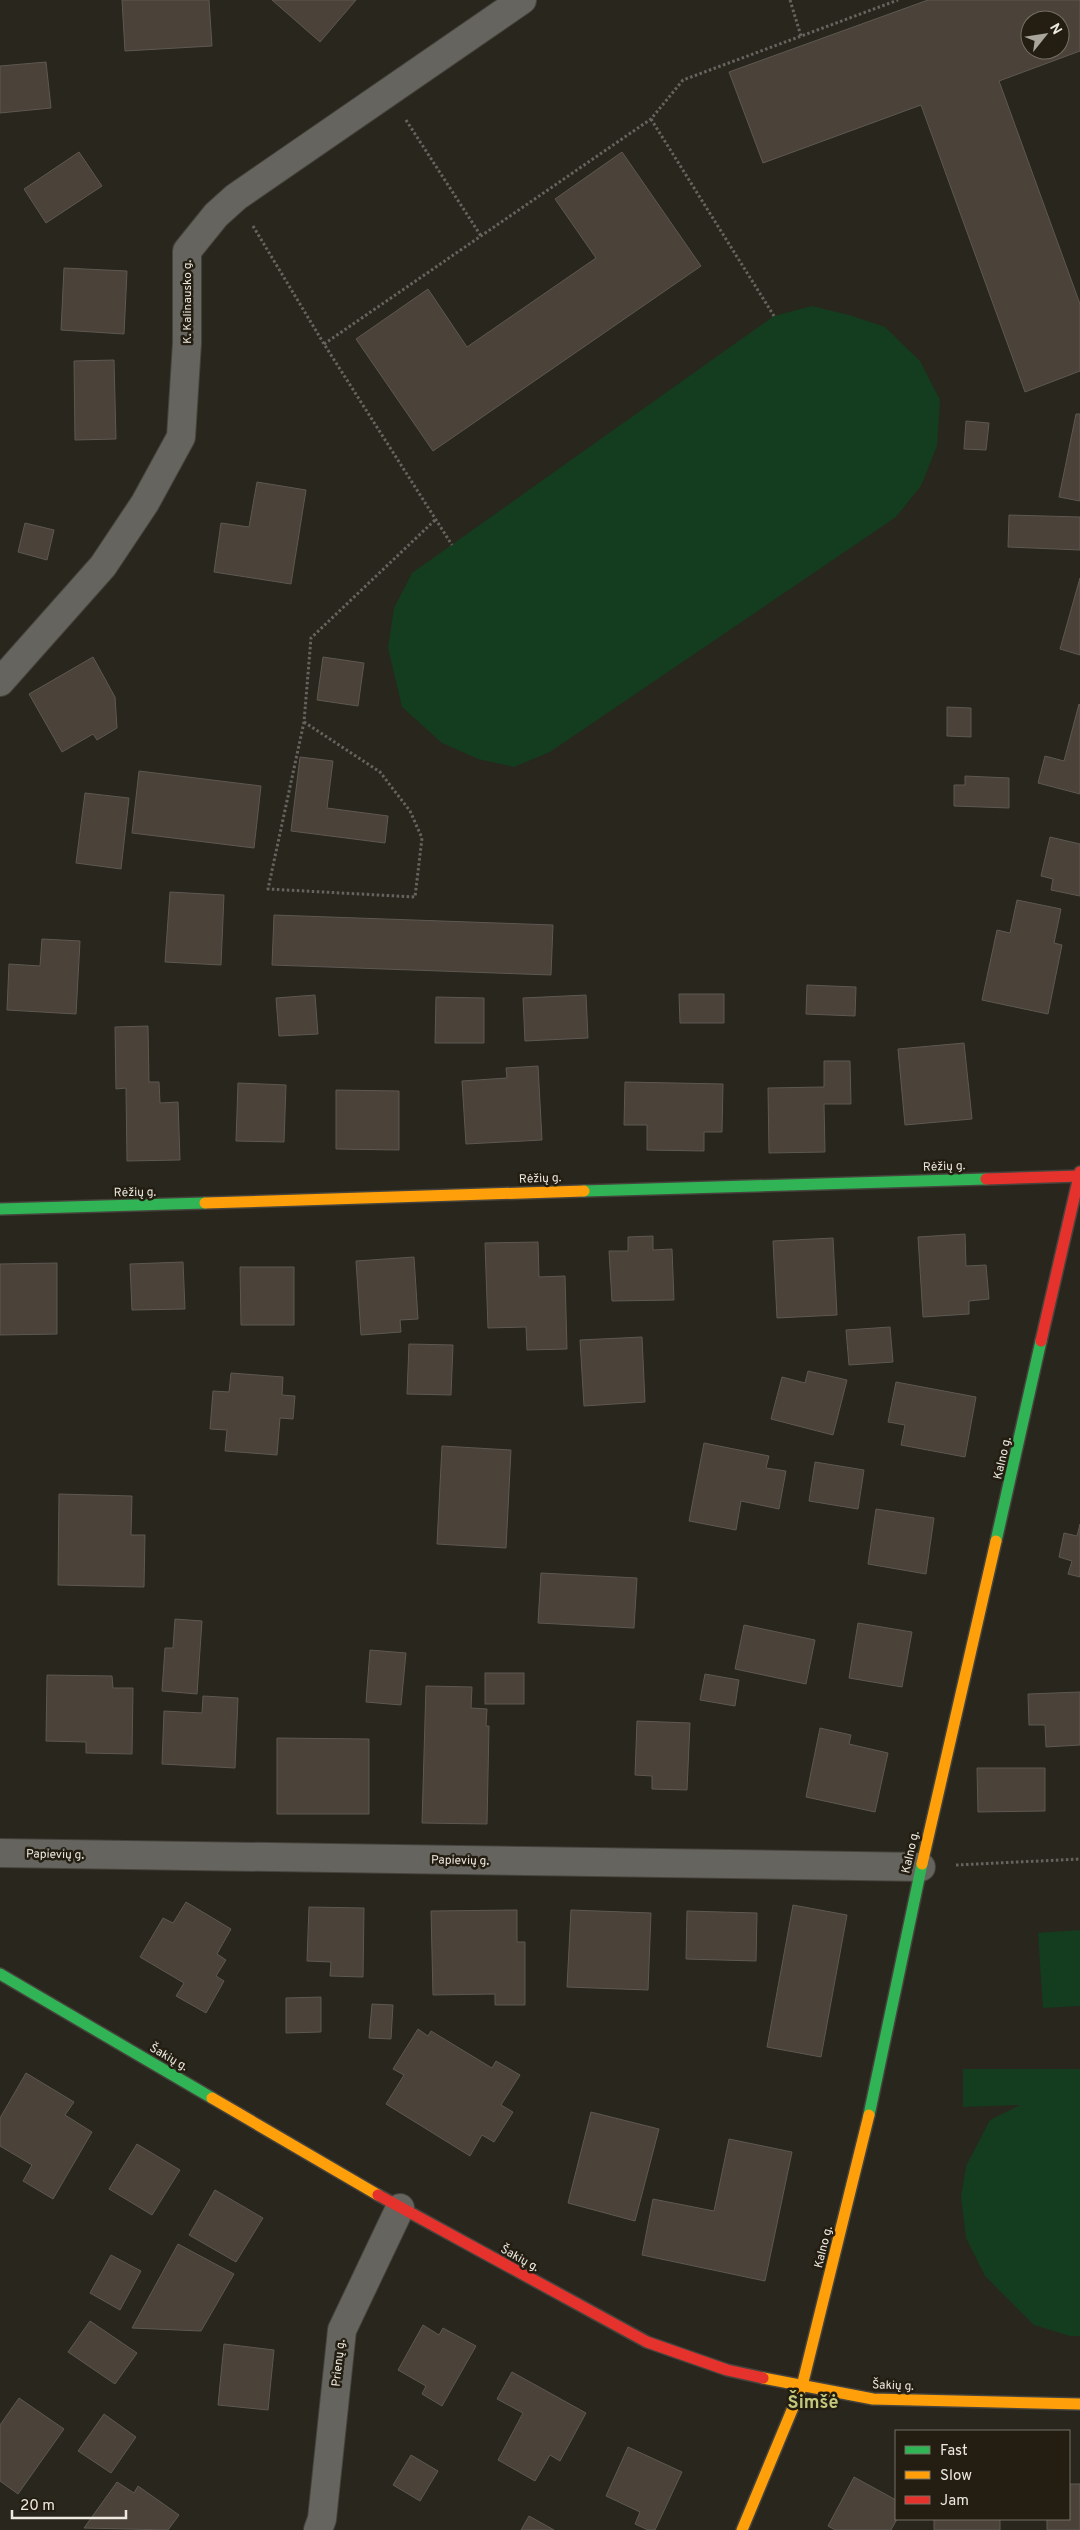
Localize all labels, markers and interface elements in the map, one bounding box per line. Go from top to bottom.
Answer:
north arrow [1020,10,1070,60]
text: N [1045,21,1065,38]
street label: K. Kalinausko g. [180,260,196,344]
street label: Rėžių g. [923,1158,966,1176]
street label: Rėžių g. [519,1170,562,1188]
street label: Rėžių g. [114,1185,157,1201]
street label: Kalno g. [990,1435,1016,1481]
street label: Kalno g. [898,1829,924,1875]
street label: Papievių g. [26,1846,84,1864]
street label: Papievių g. [431,1852,489,1870]
street label: Šakių g. [146,2040,191,2075]
street label: Kalno g. [811,2224,837,2270]
street label: Šakių g. [497,2242,542,2276]
street label: Prienų g. [329,2338,349,2388]
street label: Šakių g. [872,2377,914,2395]
district label: Šimšė [788,2390,838,2415]
legend [895,2430,1070,2520]
text: Fast [940,2442,968,2461]
text: Slow [940,2467,972,2486]
scale bar [12,2488,126,2520]
text: Jam [940,2492,969,2511]
text: 20 m [20,2497,55,2516]

